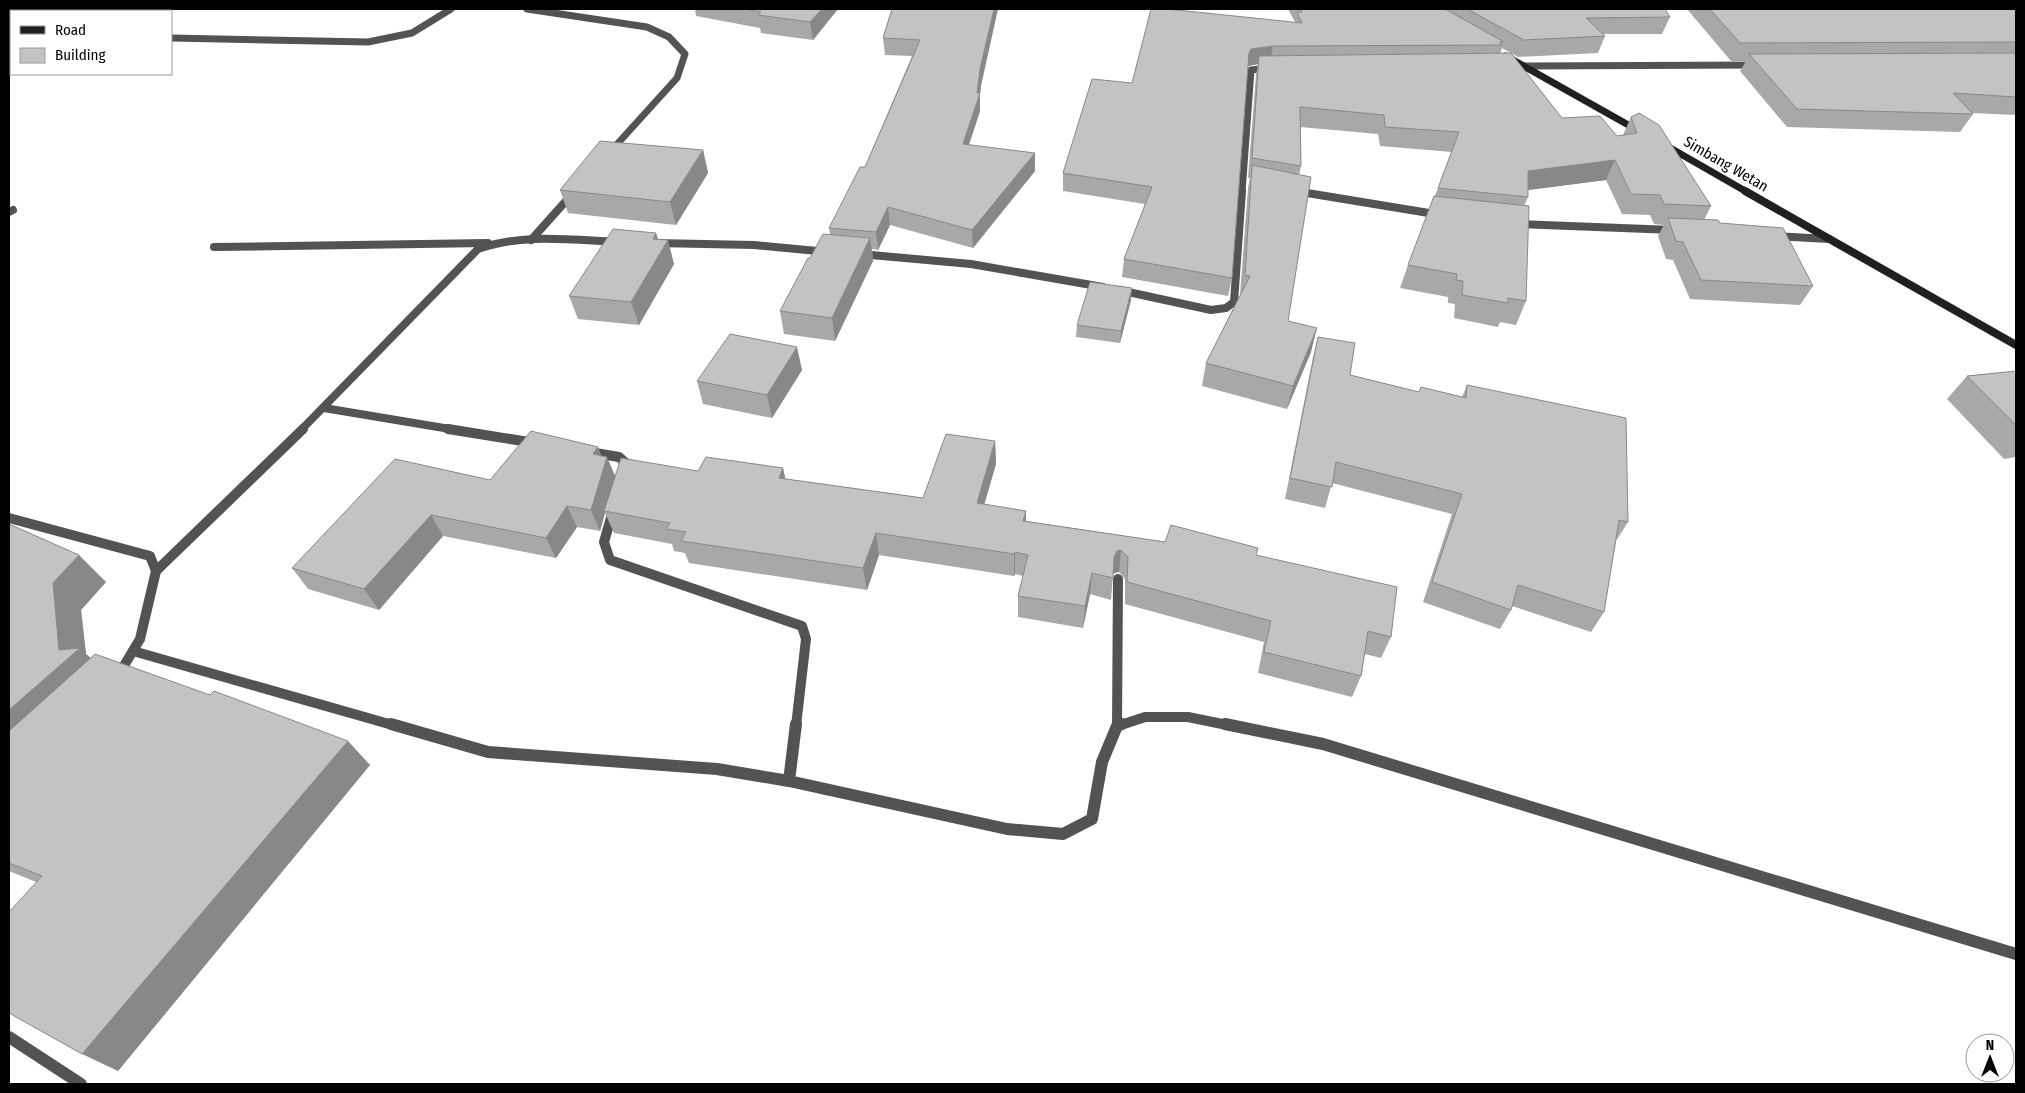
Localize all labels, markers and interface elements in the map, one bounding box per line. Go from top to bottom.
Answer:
legend [10,10,172,75]
text: Road [55,21,86,39]
text: Building [55,46,106,64]
street label: Simbang Wetan [1680,132,1772,196]
north arrow [1965,1033,2015,1083]
text: N [1986,1037,1994,1054]

